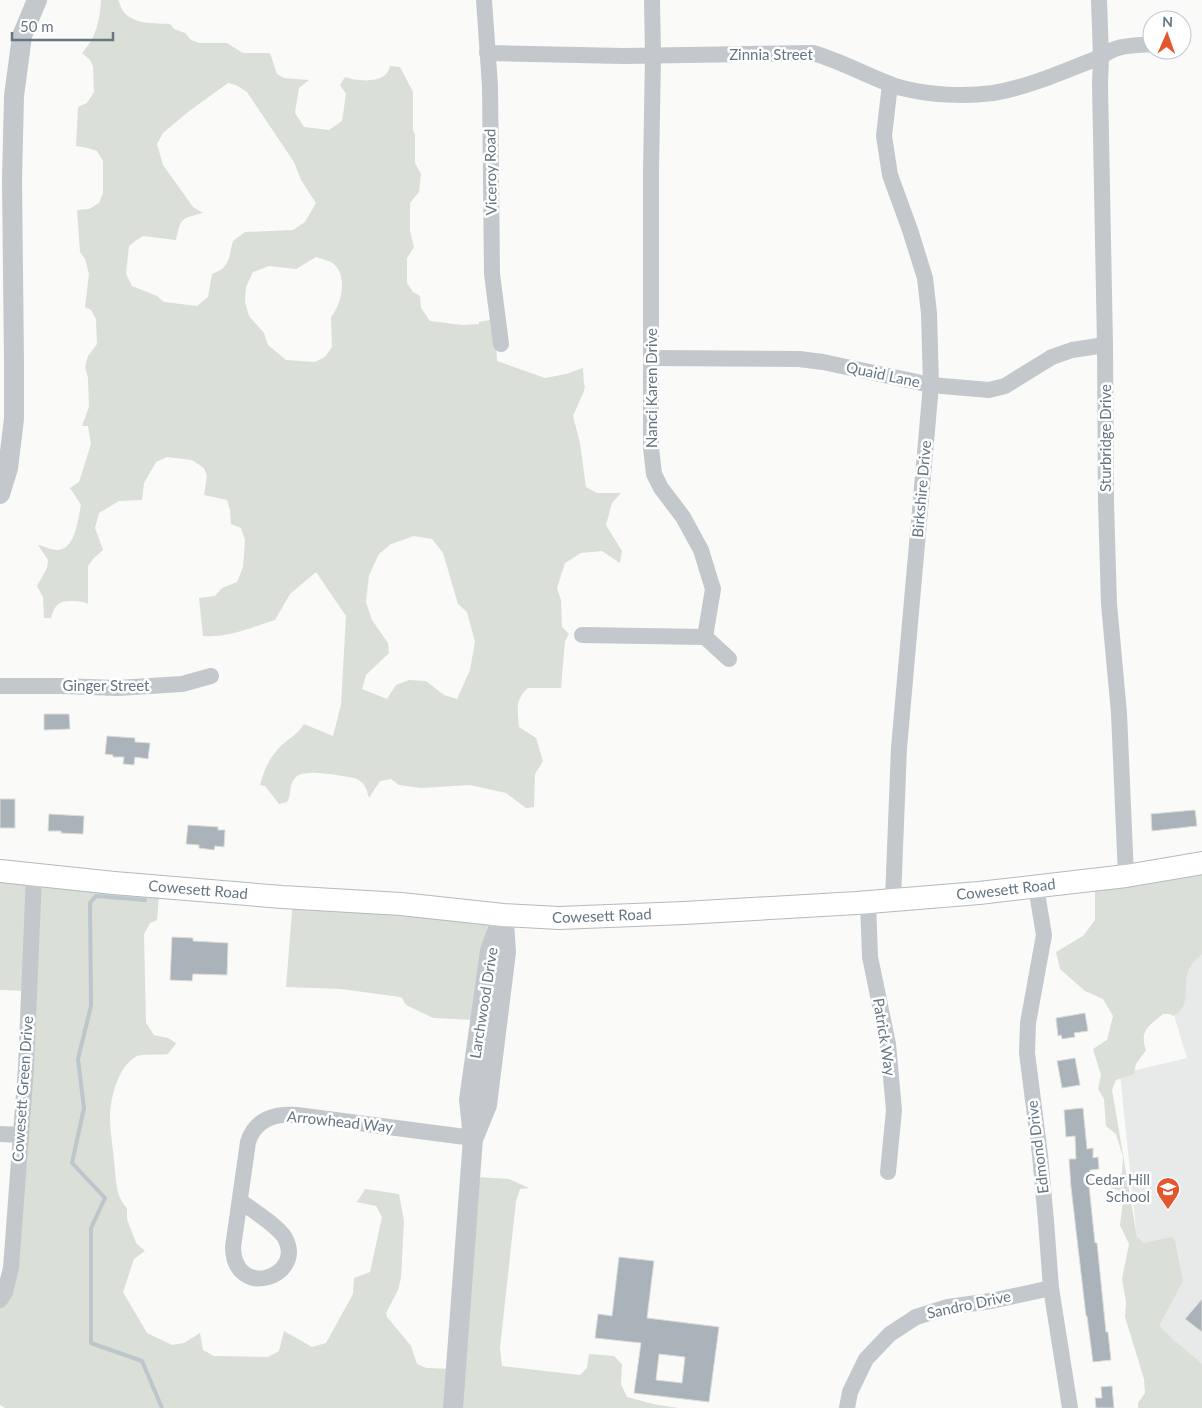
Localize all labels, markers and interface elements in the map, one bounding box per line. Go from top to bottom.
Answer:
scale bar [12,10,114,42]
north arrow [1142,10,1192,60]
text: N [1162,13,1173,30]
text: 50 m [20,17,54,35]
street label: Zinnia Street [729,45,813,63]
street label: Viceroy Road [480,129,500,215]
street label: Nanci Karen Drive [642,328,660,448]
street label: Quaid Lane [845,357,922,391]
street label: Sturbridge Drive [1096,384,1114,492]
street label: Birkshire Drive [908,440,934,538]
street label: Ginger Street [63,676,150,694]
street label: Cowesett Road [956,874,1056,903]
street label: Cowesett Road [148,876,249,902]
street label: Cowesett Road [552,904,652,926]
street label: Larchwood Drive [465,946,501,1060]
street label: Patrick Way [870,997,900,1077]
street label: Cowesett Green Drive [8,1015,36,1162]
street label: Edmond Drive [1022,1099,1052,1195]
street label: Arrowhead Way [286,1106,394,1136]
place label: Cedar Hill School [1085,1170,1150,1205]
school or university icon: Cedar Hill School [1155,1176,1181,1210]
street label: Sandro Drive [925,1286,1013,1322]

